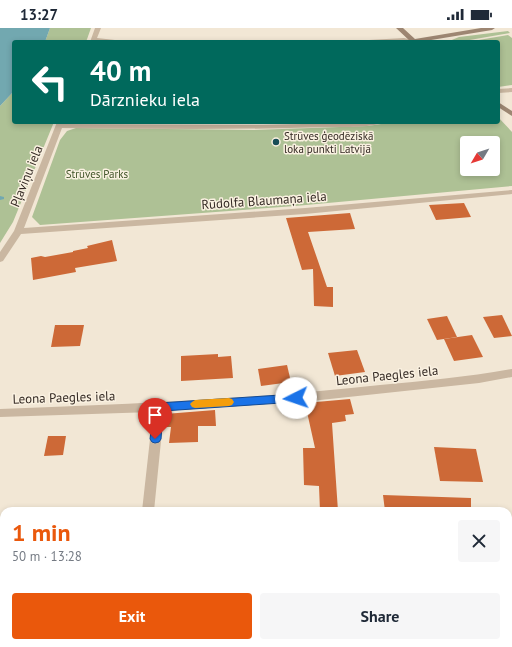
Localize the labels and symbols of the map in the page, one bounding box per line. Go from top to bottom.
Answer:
place label: Strūves ģeodēziskā loka punkti Latvijā [284,129,373,156]
north arrow [460,136,500,176]
marker: Strūves ģeodēziskā loka punkti Latvijā [271,137,281,147]
street label: Pļaviņu iela [6,143,47,210]
park label: Strūves Parks [66,167,129,181]
street label: Rūdolfa Blaumaņa iela [201,188,327,213]
street label: Leona Paegles iela [335,362,439,389]
position arrow [275,377,317,419]
street label: Leona Paegles iela [12,387,116,408]
pin [138,398,172,439]

